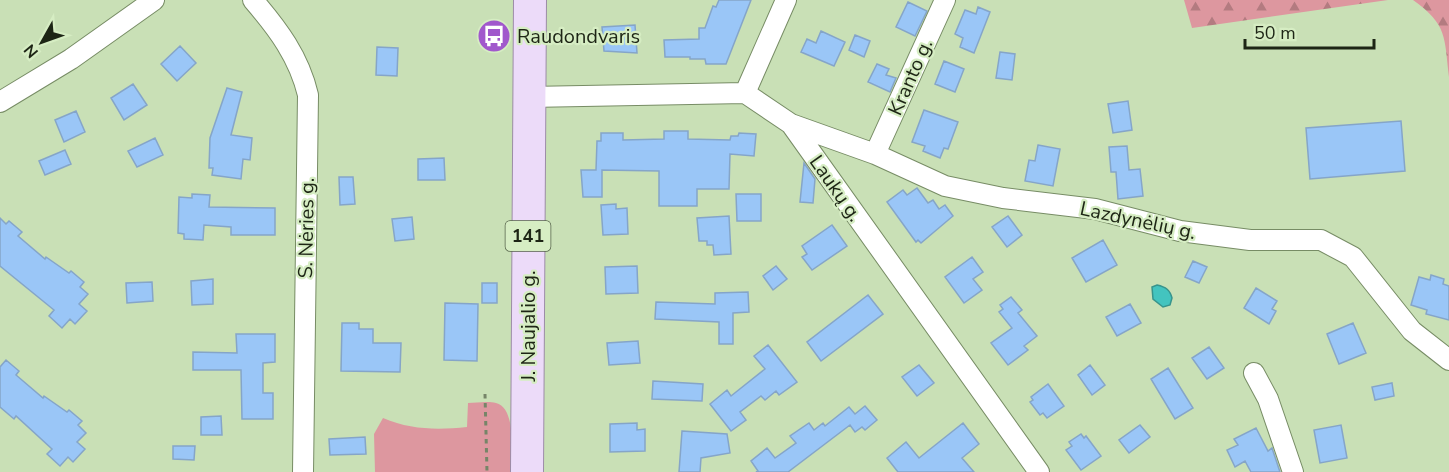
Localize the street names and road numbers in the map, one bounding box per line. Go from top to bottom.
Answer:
street label: Kranto g. [882,35,939,120]
street label: Laukų g. [803,150,868,227]
street label: S. Nėries g. [292,177,321,279]
street label: Lazdynėlių g. [1078,195,1198,246]
road number: 141 [506,221,550,251]
street label: J. Naujalio g. [515,271,542,382]

